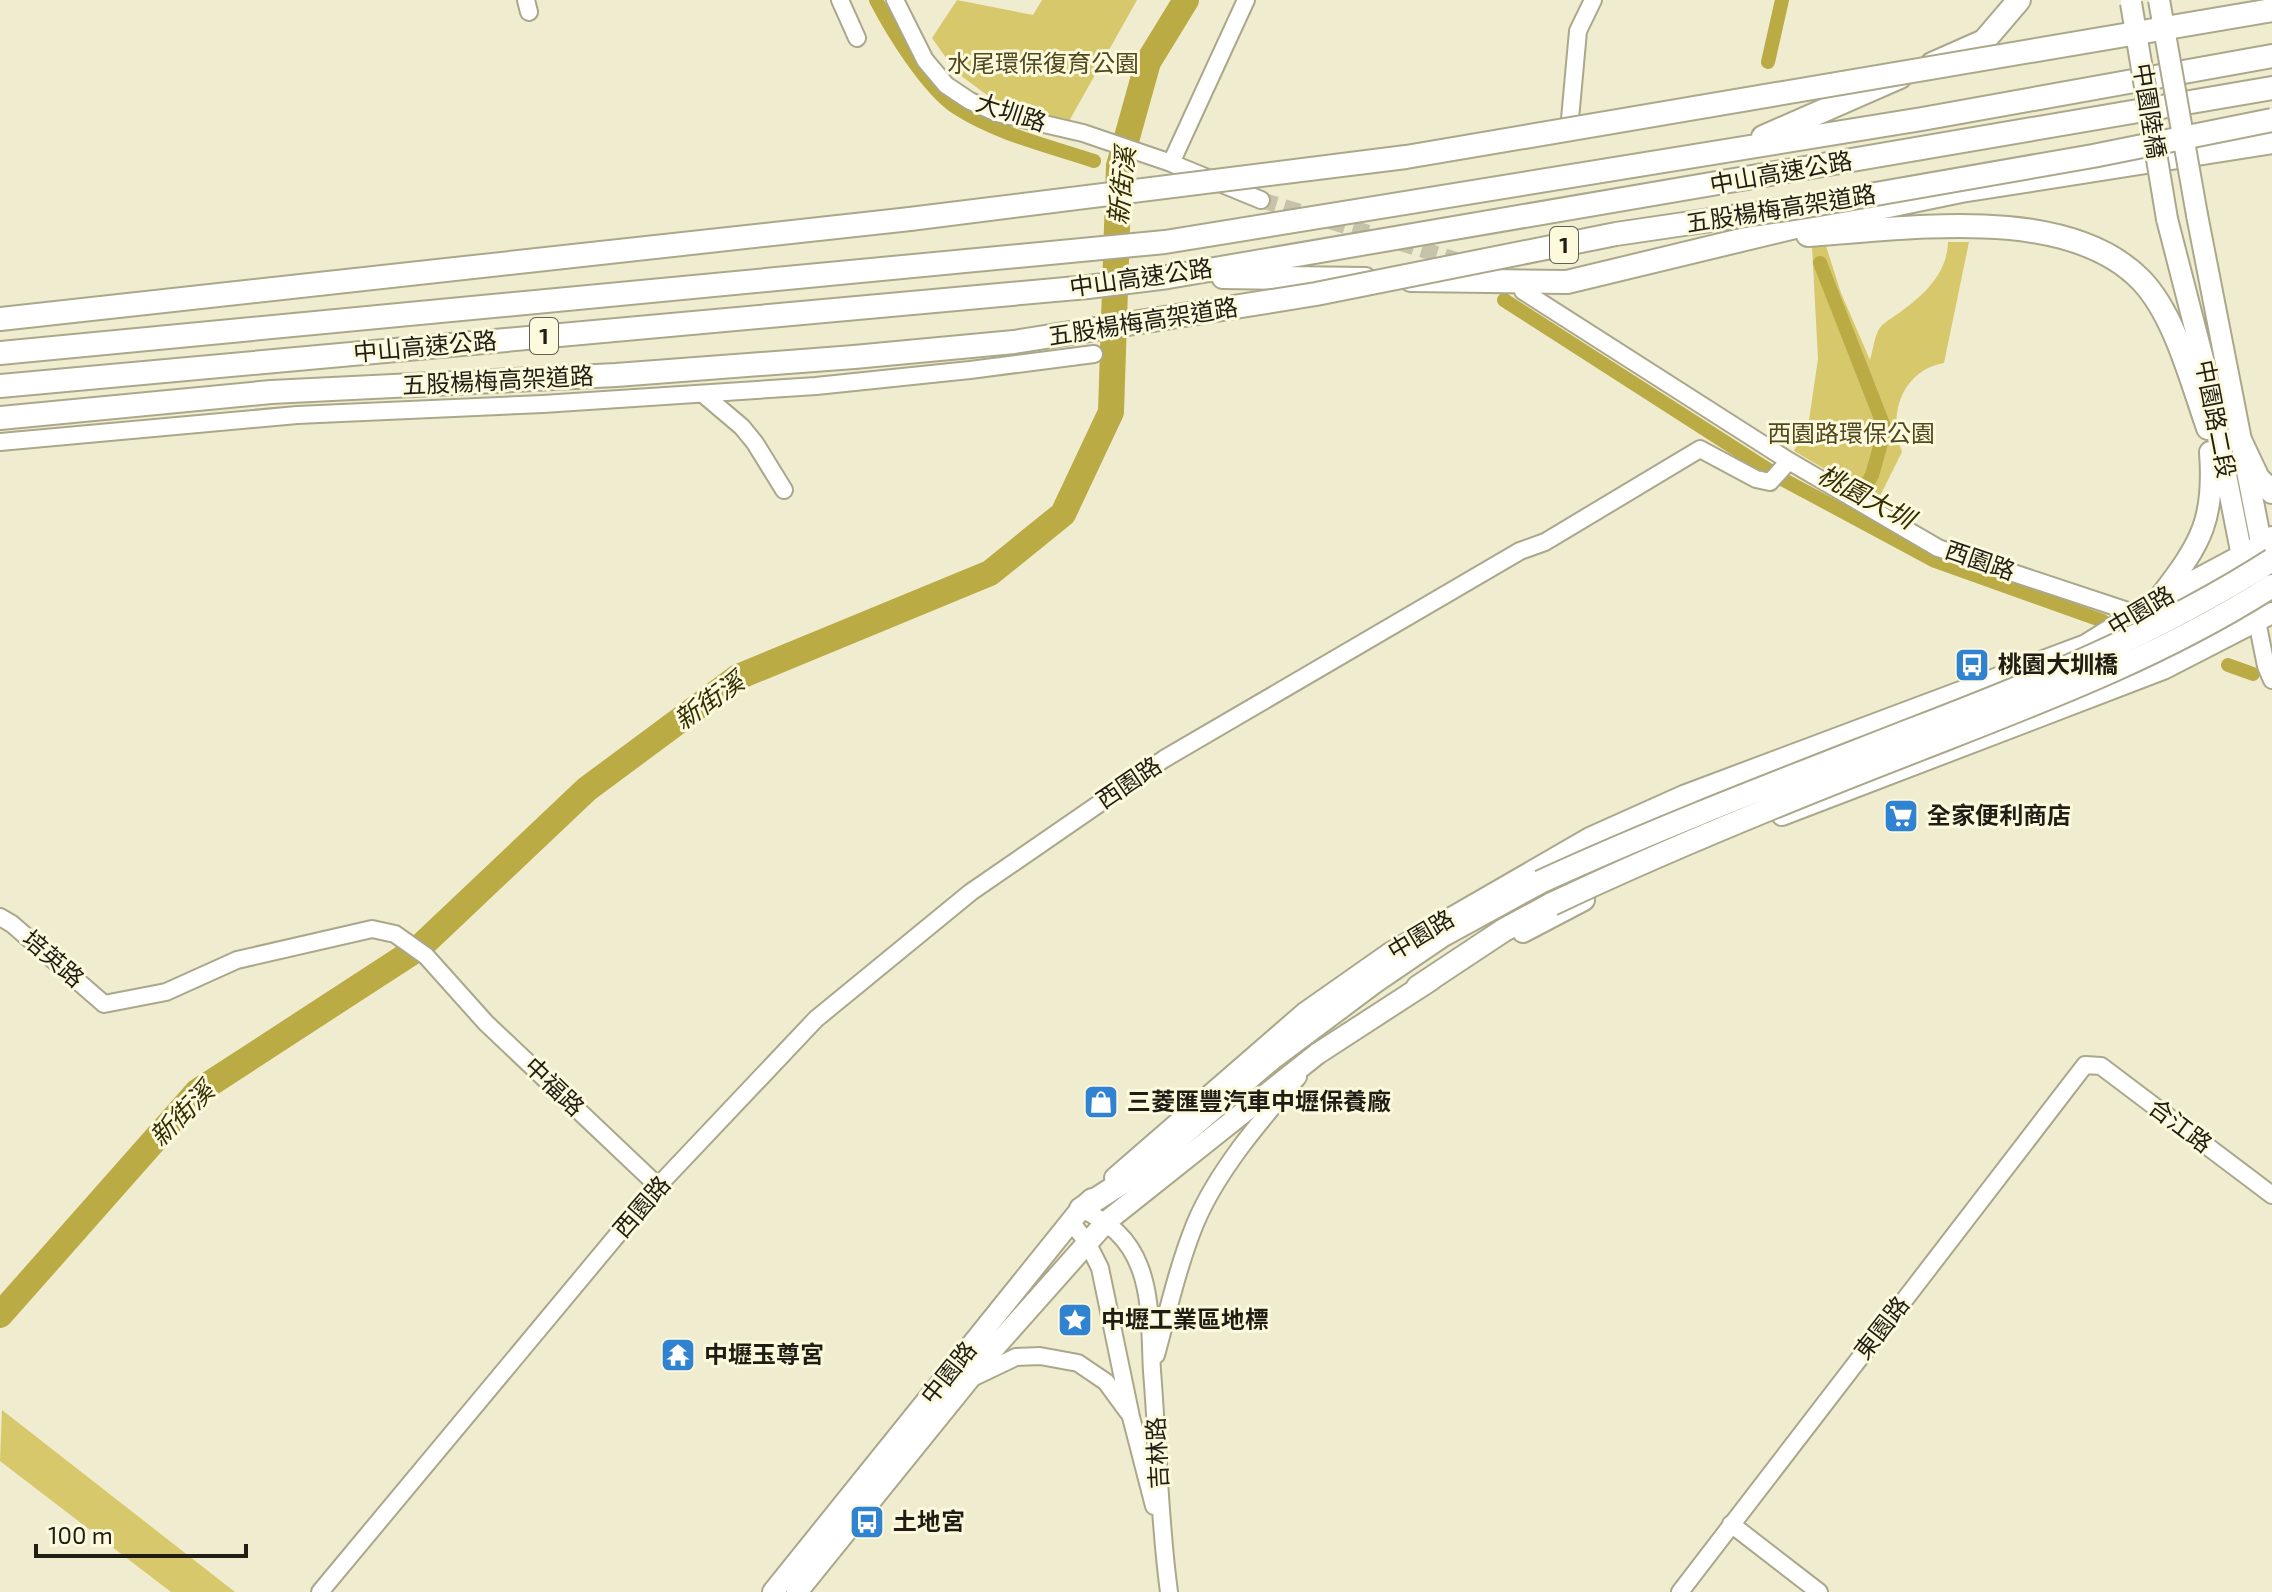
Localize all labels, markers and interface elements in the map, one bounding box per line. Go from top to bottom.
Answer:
park label: 水尾環保復育公園 [947,48,1139,77]
street label: 中園陸橋 [2129,61,2172,160]
street label: 大圳路 [973,87,1050,136]
water label: 新街溪 [1101,141,1140,226]
street label: 中山高速公路 [1707,145,1854,198]
street label: 五股楊梅高架道路 [1684,178,1878,237]
road number: 1 [1550,227,1578,263]
street label: 中山高速公路 [1067,252,1214,301]
street label: 五股楊梅高架道路 [1046,291,1240,350]
road number: 1 [530,318,558,354]
street label: 中山高速公路 [352,325,498,366]
street label: 中園路二段 [2191,357,2242,480]
street label: 五股楊梅高架道路 [401,360,595,399]
park label: 西園路環保公園 [1767,418,1935,447]
water label: 桃園大圳 [1814,458,1923,536]
street label: 西園路 [1942,534,2019,585]
street label: 中園路 [2102,579,2179,641]
bus stop icon: 桃園大圳橋 [1953,646,1991,684]
place label: 桃園大圳橋 [1998,649,2118,678]
water label: 新街溪 [667,662,752,735]
street label: 西園路 [1090,750,1166,814]
supermarket icon: 全家便利商店 [1882,797,1920,835]
place label: 全家便利商店 [1927,800,2071,829]
street label: 中園路 [1382,903,1459,965]
street label: 培英路 [17,923,91,992]
street label: 中福路 [519,1050,591,1121]
water label: 新街溪 [142,1072,222,1151]
shop icon: 三菱匯豐汽車中壢保養廠 [1082,1083,1120,1121]
place label: 三菱匯豐汽車中壢保養廠 [1127,1086,1391,1115]
street label: 合江路 [2143,1092,2218,1158]
street label: 西園路 [606,1169,675,1243]
street label: 東園路 [1847,1290,1914,1364]
place icon: 中壢工業區地標 [1056,1301,1094,1339]
place label: 中壢工業區地標 [1101,1304,1269,1333]
street label: 中園路 [914,1335,982,1409]
temple icon: 中壢玉尊宮 [659,1336,697,1374]
place label: 中壢玉尊宮 [704,1339,824,1368]
street label: 吉林路 [1140,1416,1173,1490]
bus stop icon: 土地宮 [848,1503,886,1541]
place label: 土地宮 [893,1506,965,1535]
scale bar [36,1508,246,1558]
text: 100 m [48,1520,113,1549]

